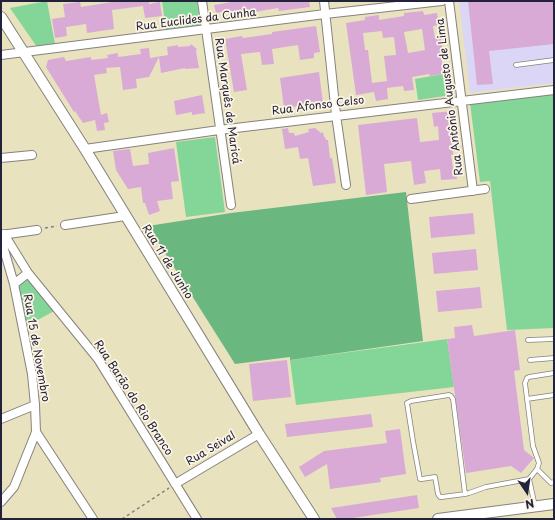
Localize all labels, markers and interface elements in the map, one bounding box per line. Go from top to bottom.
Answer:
street label: Rua Euclides da Cunha [135,6,257,34]
street label: Rua Antônio Augusto de Lima [434,17,466,177]
street label: Rua Marquês de Maricá [212,37,242,165]
street label: Rua Afonso Celso [271,94,365,118]
street label: Rua 11 de Junho [139,222,195,302]
street label: Rua 15 de Novembro [20,293,52,403]
street label: Rua Barão do Rio Branco [91,338,175,458]
street label: Rua Seival [184,429,238,469]
north arrow [507,472,547,512]
text: N [524,495,536,513]

